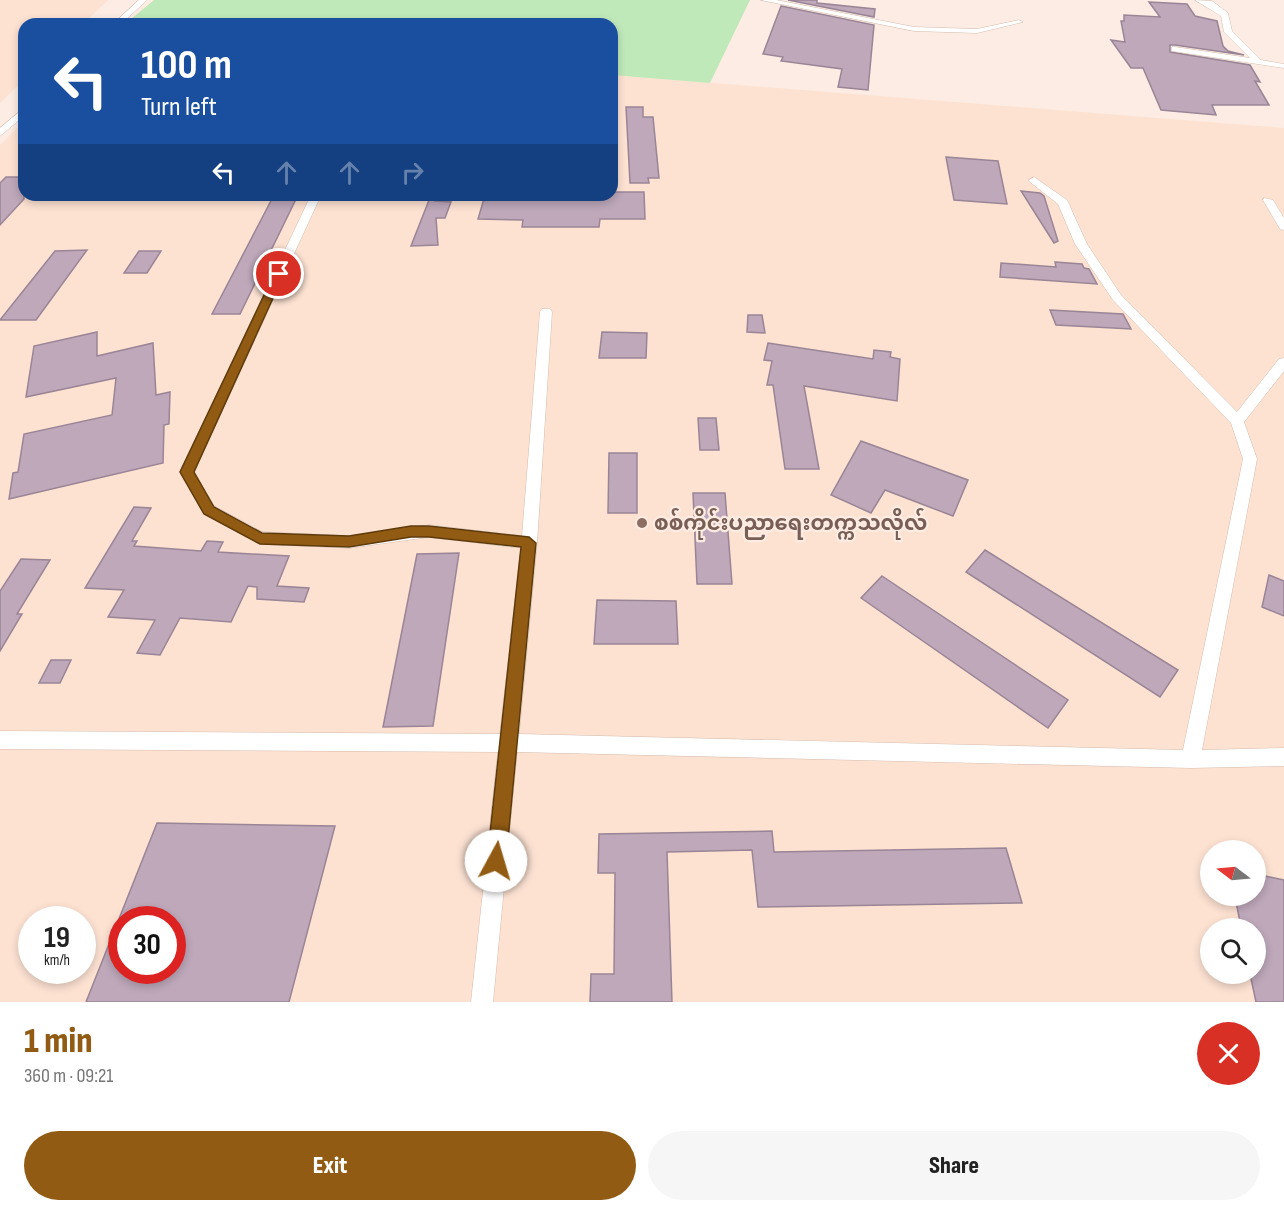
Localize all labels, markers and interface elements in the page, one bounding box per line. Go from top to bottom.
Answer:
text: 100 m [141,40,232,91]
icon: left [42,42,120,120]
text: Turn left [141,91,217,123]
icon: left [207,156,240,189]
icon: ahead [270,156,303,189]
icon: ahead [333,156,366,189]
icon: right [396,156,429,189]
pin [253,248,304,299]
icon: arrive [262,257,295,290]
place label: စစ်ကိုင်းပညာရေးတက္ကသလိုလ် [654,507,927,541]
marker: စစ်ကိုင်းပညာရေးတက္ကသလိုလ် [635,516,649,530]
position arrow [464,829,528,893]
north arrow [1200,840,1266,906]
map controls [1200,840,1266,984]
speed limit sign: 30 [108,906,186,984]
button: search [1200,918,1266,984]
text: 19 [44,920,70,956]
text: km/h [44,951,70,970]
text: 1 min [24,1020,92,1063]
button: close [1197,1022,1260,1085]
text: 360 m · 09:21 [24,1064,113,1088]
button: Exit [24,1131,636,1200]
button: Share [648,1131,1260,1200]

